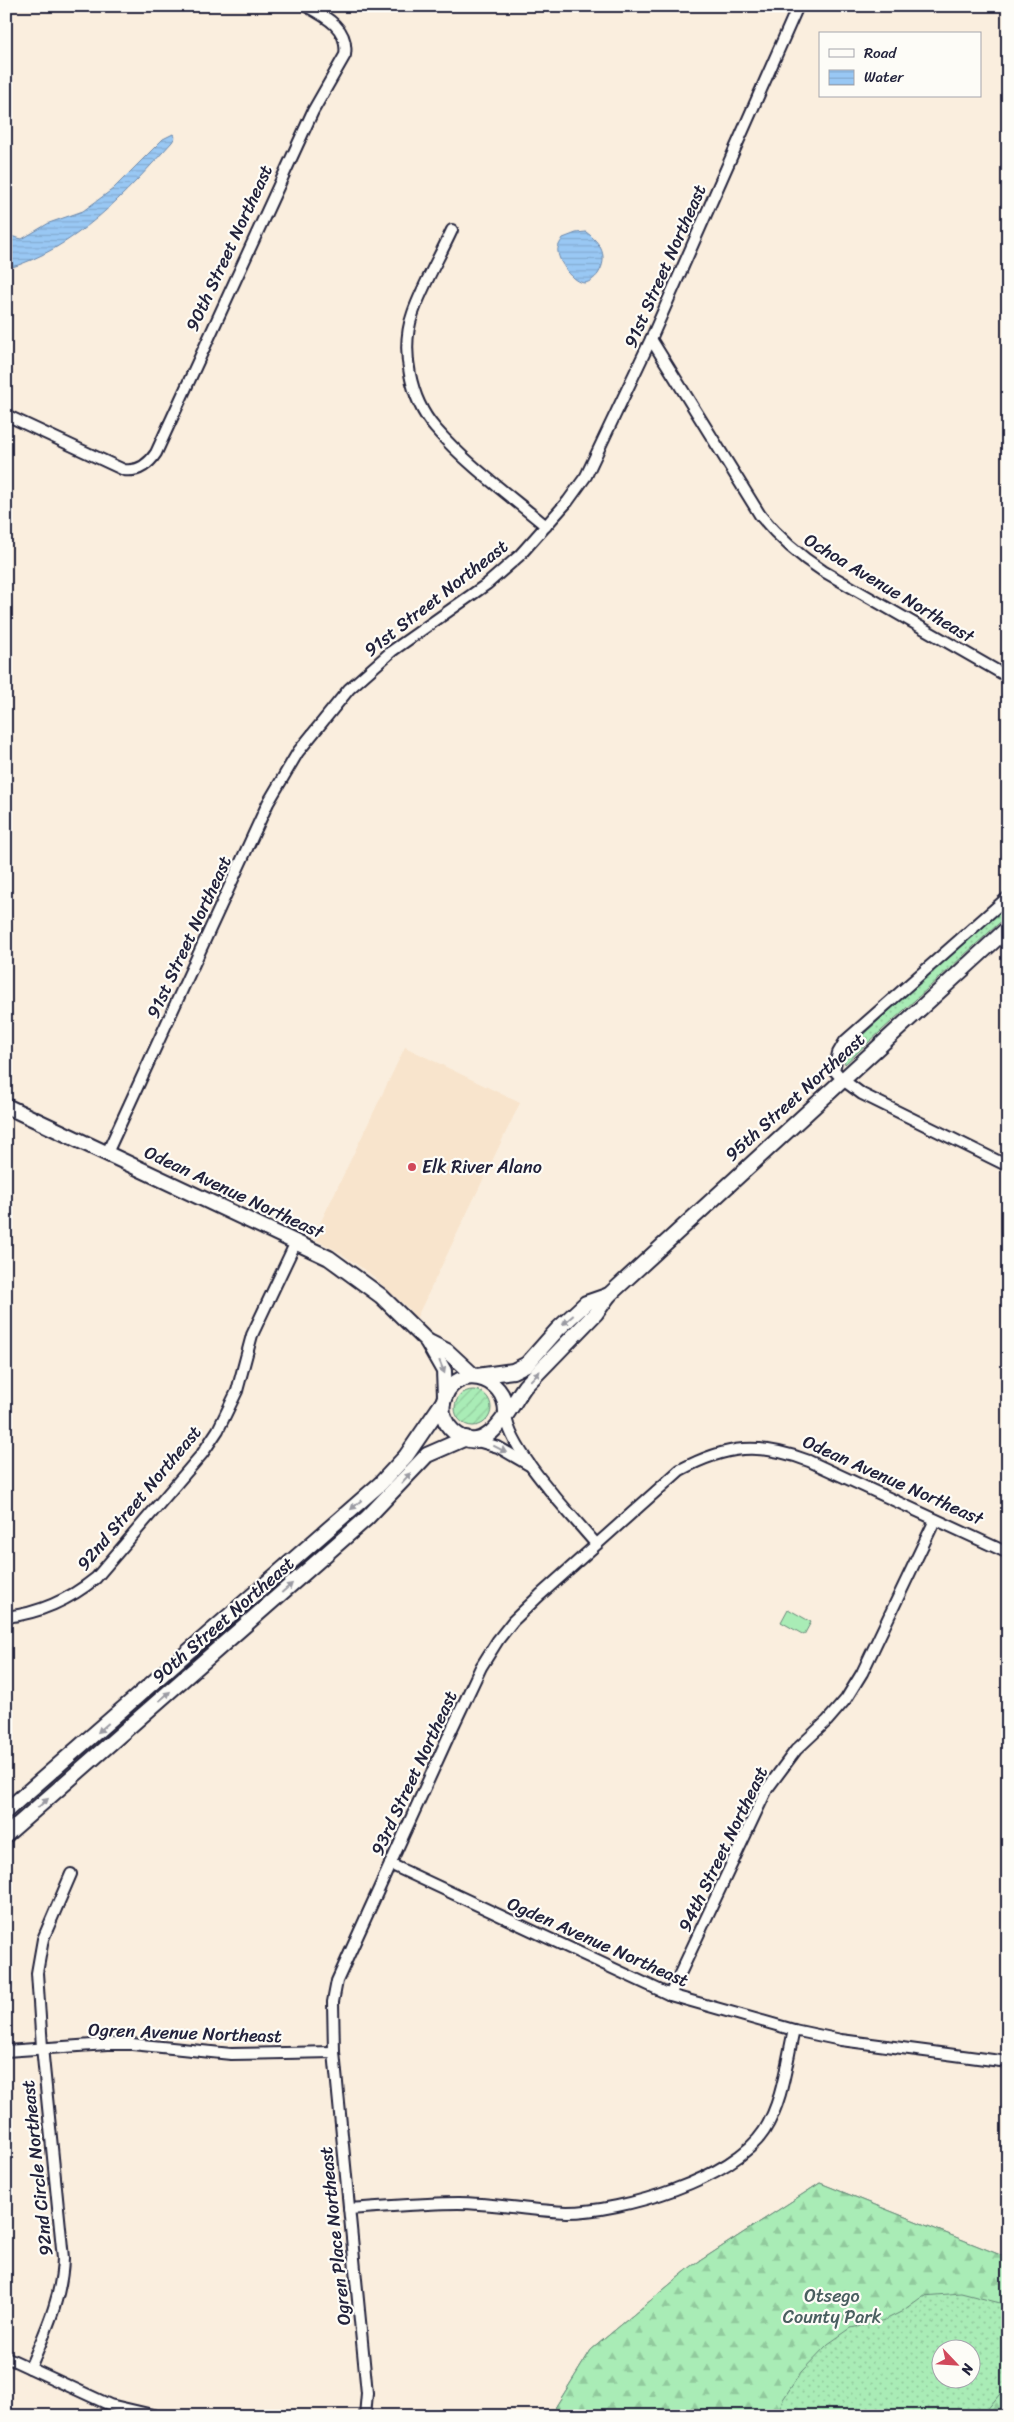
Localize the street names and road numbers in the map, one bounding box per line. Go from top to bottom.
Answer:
street label: 90th Street Northeast [176,159,282,337]
street label: 91st Street Northeast [615,179,716,353]
street label: Ochoa Avenue Northeast [798,524,981,652]
street label: 91st Street Northeast [357,531,515,665]
street label: 91st Street Northeast [137,850,241,1024]
street label: 95th Street Northeast [717,1025,873,1169]
street label: Odean Avenue Northeast [139,1136,330,1248]
street label: 92nd Street Northeast [68,1418,210,1578]
street label: Odean Avenue Northeast [797,1426,989,1535]
street label: 90th Street Northeast [144,1548,302,1691]
street label: 93rd Street Northeast [362,1685,466,1861]
street label: 94th Street Northeast [669,1761,777,1937]
street label: Ogden Avenue Northeast [502,1888,694,1996]
street label: Ogren Avenue Northeast [88,2014,282,2052]
street label: 92nd Circle Northeast [12,2078,62,2257]
street label: Ogren Place Northeast [310,2145,360,2327]

